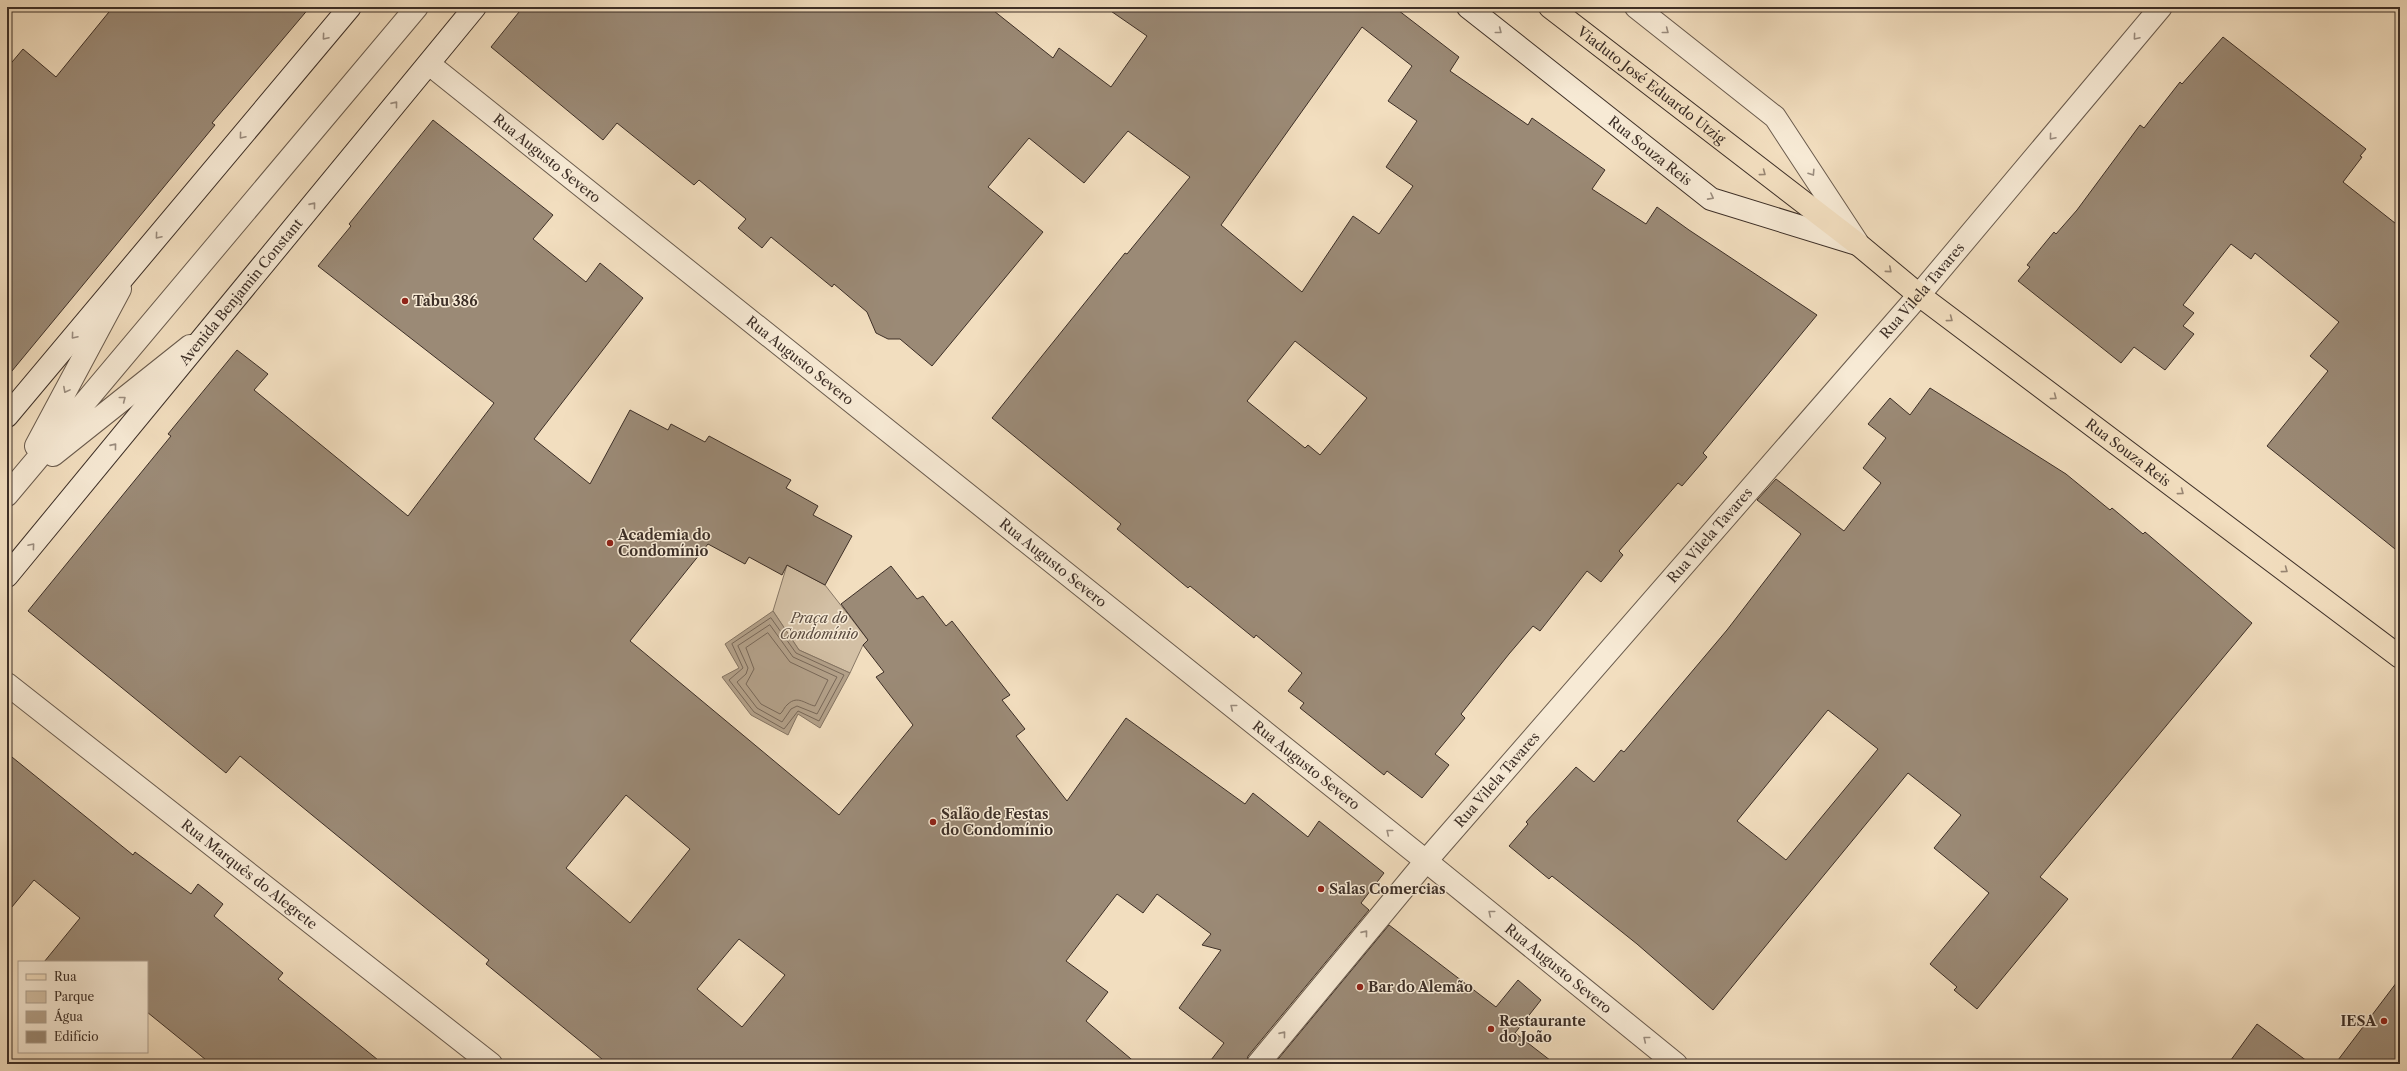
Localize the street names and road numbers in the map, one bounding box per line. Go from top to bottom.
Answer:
street label: Viaduto José Eduardo Utzig [1573,22,1730,148]
street label: Rua Augusto Severo [489,110,604,207]
street label: Rua Souza Reis [1604,112,1696,190]
street label: Avenida Benjamin Constant [174,215,306,370]
street label: Rua Vilela Tavares [1876,239,1968,342]
street label: Rua Augusto Severo [743,312,857,409]
street label: Rua Souza Reis [2082,415,2174,490]
street label: Rua Vilela Tavares [1663,484,1756,587]
street label: Rua Augusto Severo [996,514,1111,611]
street label: Rua Augusto Severo [1249,717,1364,814]
street label: Rua Vilela Tavares [1450,728,1543,831]
street label: Rua Marquês do Alegrete [178,815,321,933]
street label: Rua Augusto Severo [1501,920,1616,1017]

